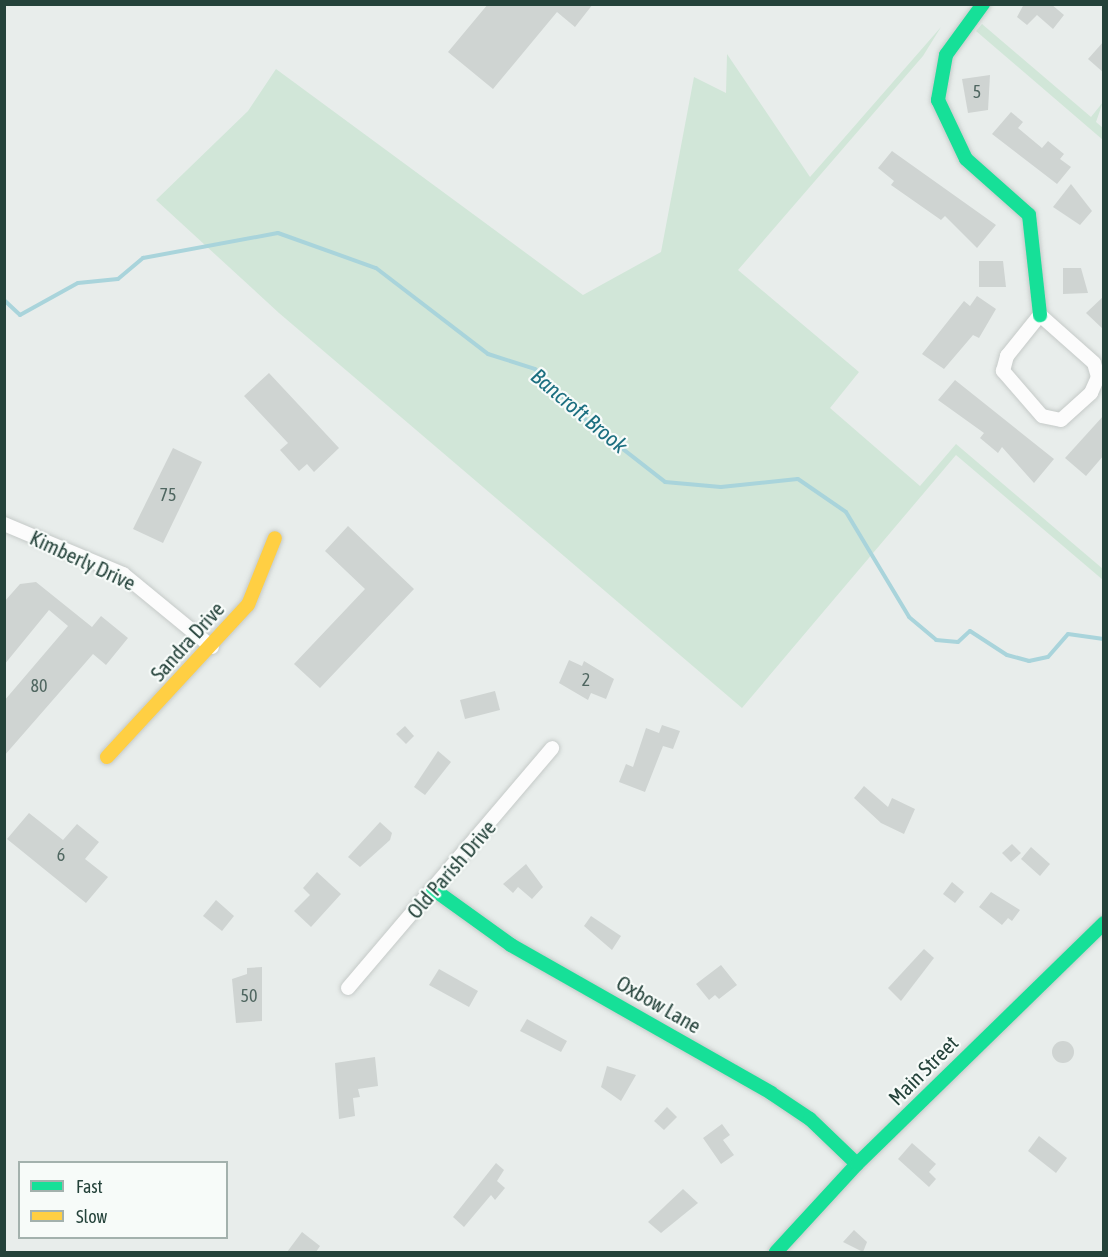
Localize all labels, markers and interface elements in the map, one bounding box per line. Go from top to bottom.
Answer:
house number: 5 [973,81,981,103]
water label: Bancroft Brook [525,363,633,459]
house number: 75 [160,484,176,506]
street label: Kimberly Drive [26,525,140,595]
street label: Sandra Drive [145,596,229,686]
house number: 2 [582,669,590,691]
house number: 80 [31,675,47,697]
street label: Old Parish Drive [401,815,501,923]
house number: 6 [57,844,65,866]
street label: Oxbow Lane [612,970,706,1038]
house number: 50 [241,985,257,1007]
street label: Main Street [883,1030,963,1110]
legend [18,1161,228,1239]
text: Fast [76,1176,103,1197]
text: Slow [76,1206,107,1227]

